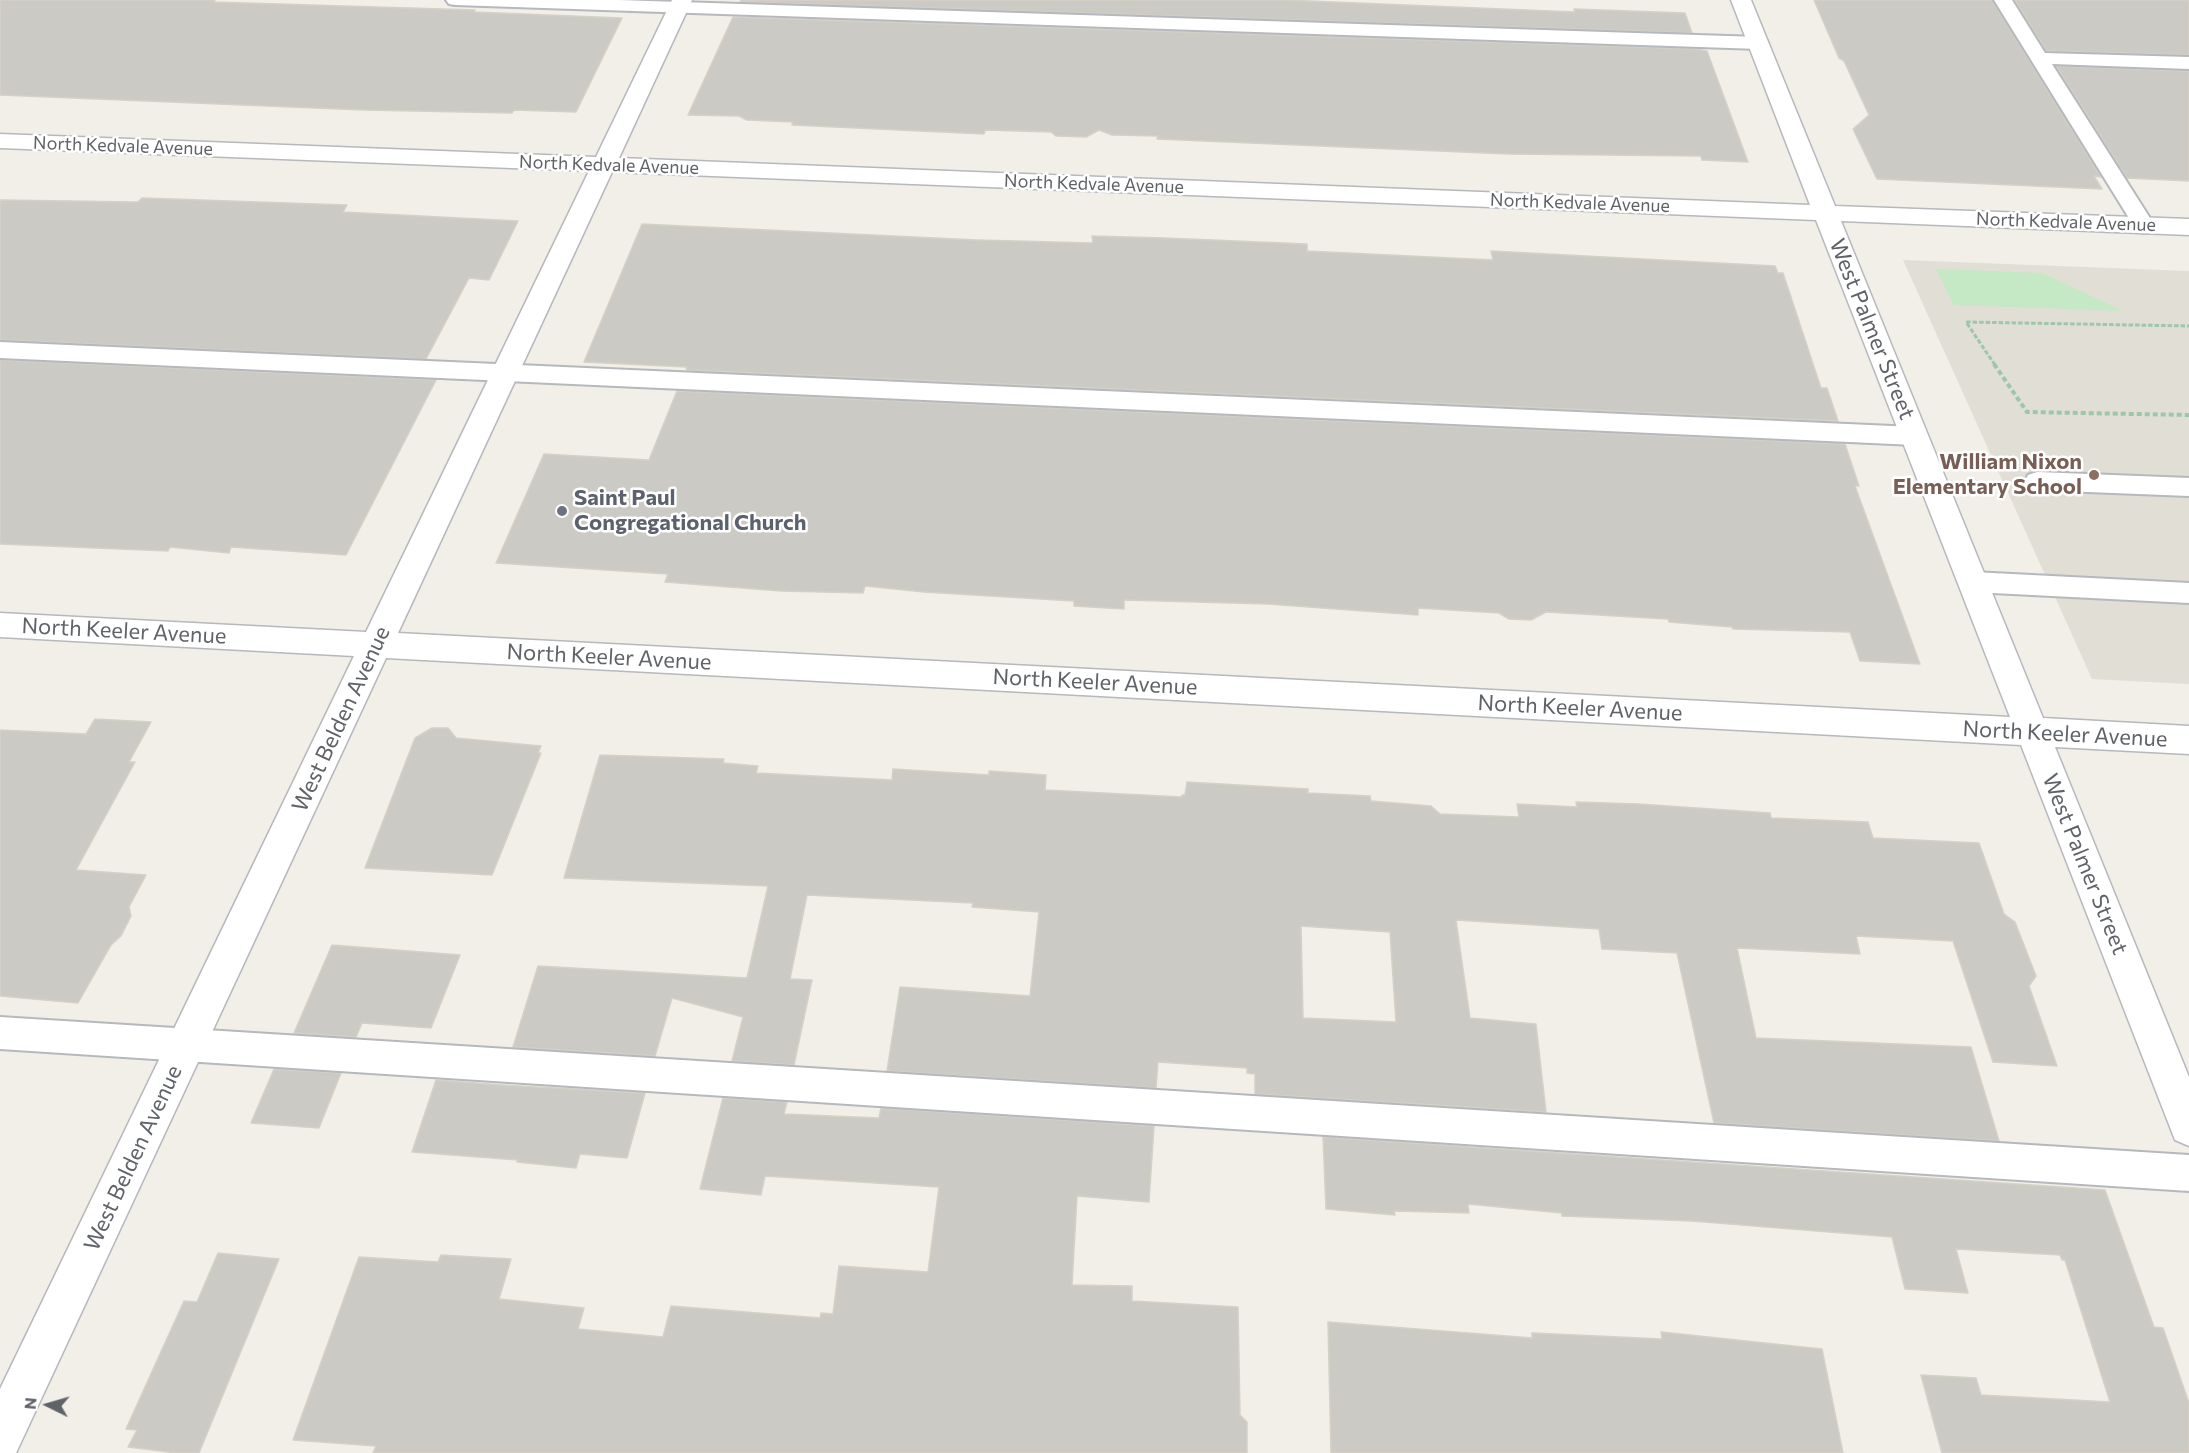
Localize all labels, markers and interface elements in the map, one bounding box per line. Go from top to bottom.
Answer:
street label: North Kedvale Avenue [33,132,213,160]
street label: North Kedvale Avenue [519,151,699,179]
street label: North Kedvale Avenue [1004,170,1184,198]
street label: North Kedvale Avenue [1490,189,1670,217]
street label: North Kedvale Avenue [1976,208,2156,236]
street label: West Palmer Street [1824,235,1920,423]
place label: William Nixon Elementary School [1893,449,2082,500]
marker: William Nixon Elementary School [2087,468,2101,482]
place label: Saint Paul Congregational Church [574,485,807,536]
marker: Saint Paul Congregational Church [555,504,569,518]
street label: North Keeler Avenue [21,612,227,650]
street label: West Belden Avenue [286,622,396,816]
street label: North Keeler Avenue [506,638,712,676]
street label: North Keeler Avenue [992,663,1198,701]
street label: North Keeler Avenue [1477,689,1683,727]
street label: North Keeler Avenue [1962,715,2168,753]
street label: West Palmer Street [2037,770,2133,958]
street label: West Belden Avenue [78,1061,188,1255]
north arrow [18,1375,78,1435]
text: N [20,1397,40,1410]

